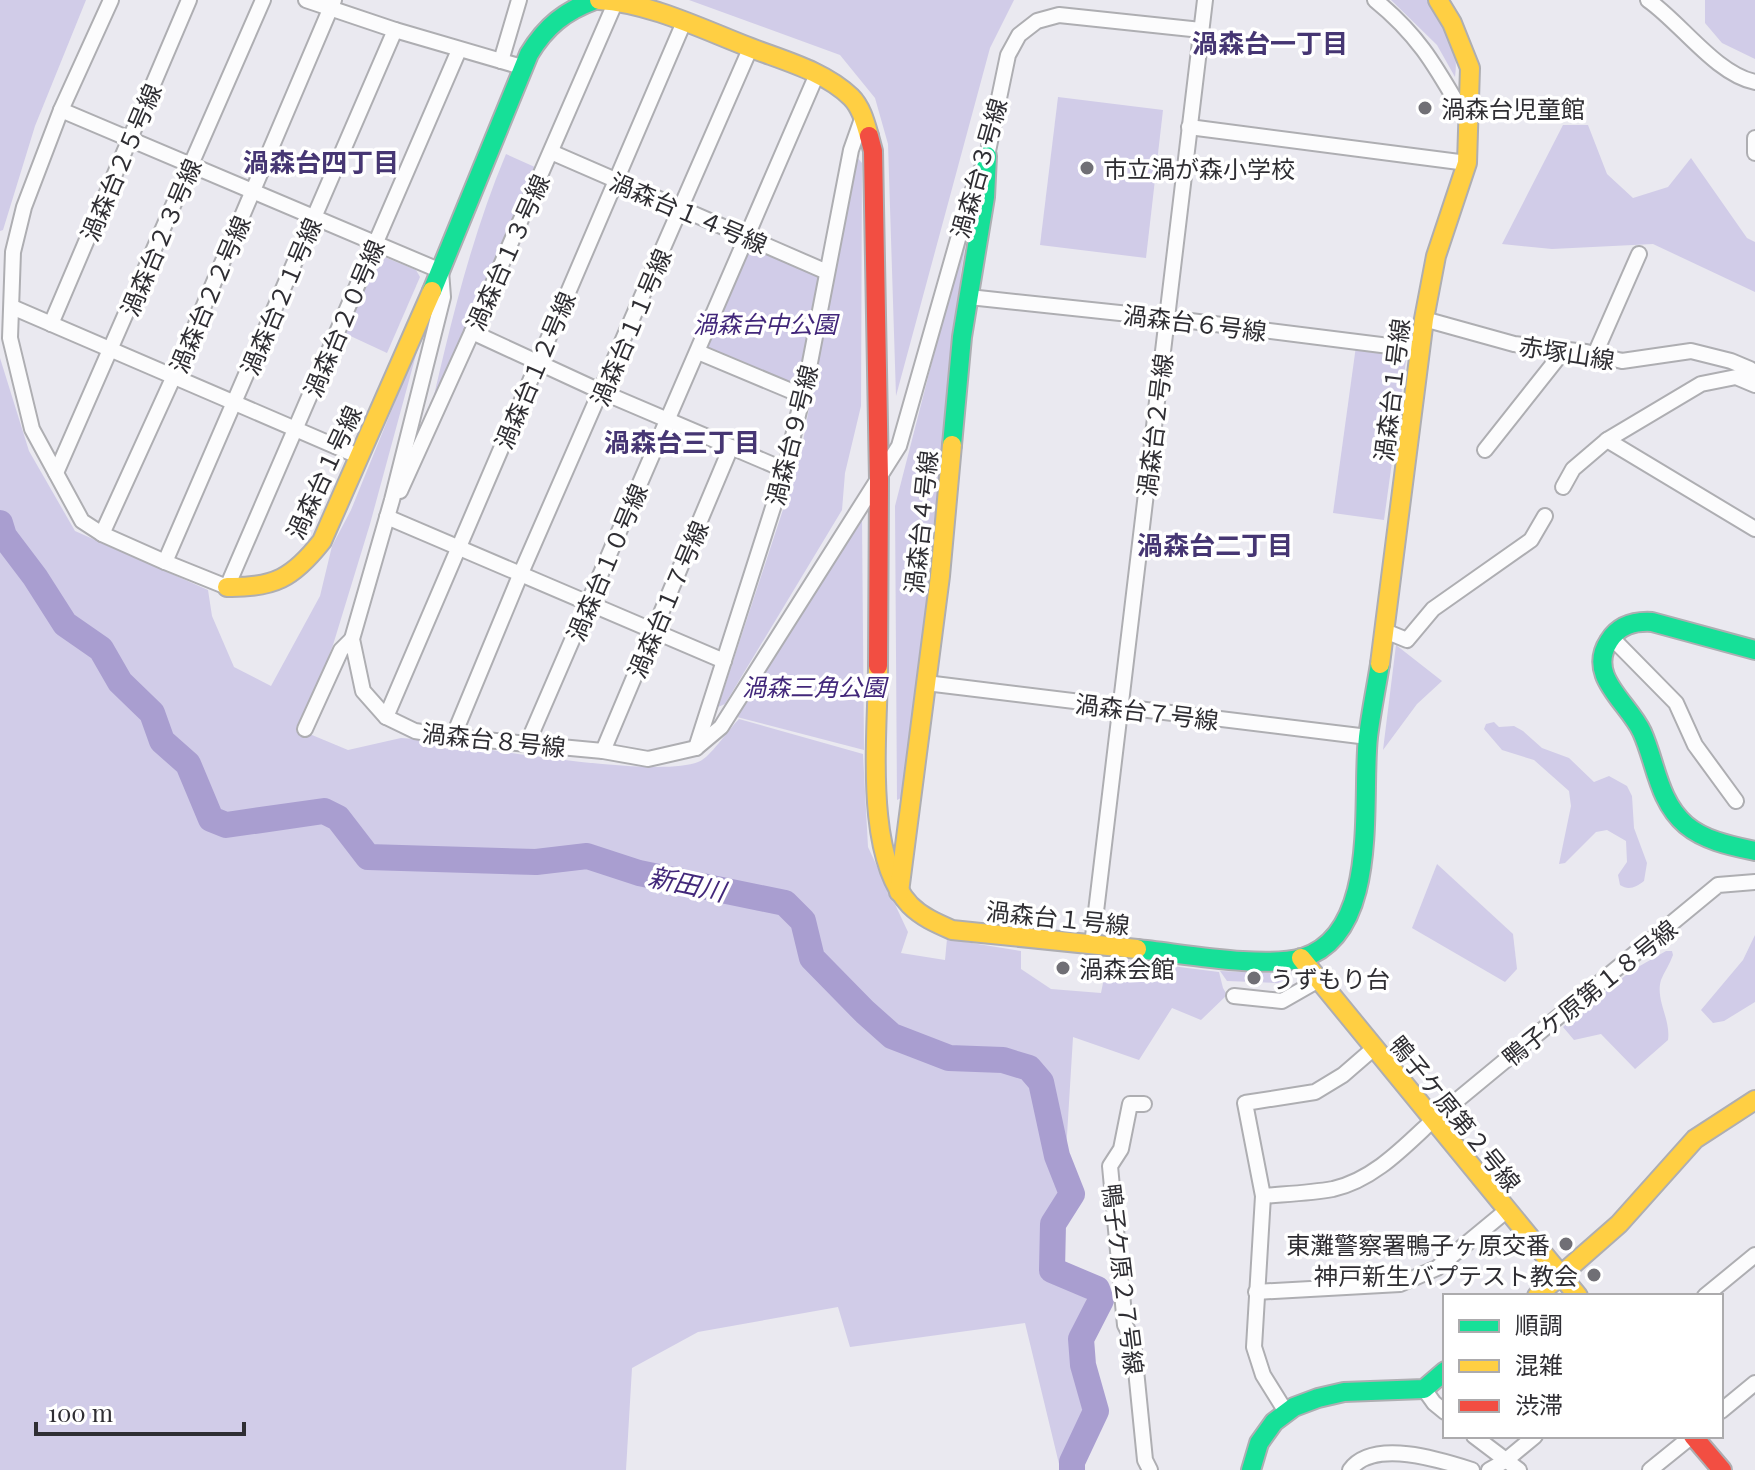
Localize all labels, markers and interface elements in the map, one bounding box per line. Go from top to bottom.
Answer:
district label: 渦森台一丁目 [1192,25,1348,60]
street label: 渦森台２５号線 [72,78,168,246]
place label: 渦森台児童館 [1441,92,1585,124]
street label: 渦森台３号線 [943,94,1013,242]
marker: 渦森台児童館 [1416,99,1434,117]
district label: 渦森台四丁目 [243,144,399,179]
place label: 市立渦が森小学校 [1103,152,1295,184]
street label: 渦森台２３号線 [112,153,208,321]
marker: 市立渦が森小学校 [1078,159,1096,177]
street label: 渦森台１４号線 [605,164,773,260]
street label: 渦森台１３号線 [458,169,556,335]
street label: 渦森台２２号線 [161,210,257,378]
street label: 渦森台２１号線 [232,212,328,380]
street label: 渦森台２０号線 [295,234,391,402]
street label: 渦森台１１号線 [582,243,678,411]
street label: 渦森台１２号線 [486,286,582,454]
street label: 渦森台６号線 [1122,297,1268,347]
park label: 渦森台中公園 [693,307,840,339]
street label: 渦森台１号線 [1366,317,1416,463]
street label: 赤塚山線 [1517,329,1617,375]
street label: 渦森台２号線 [1129,352,1179,498]
street label: 渦森台９号線 [758,361,824,509]
street label: 渦森台１号線 [278,400,368,544]
district label: 渦森台三丁目 [604,424,760,459]
street label: 渦森台４号線 [897,449,943,595]
street label: 渦森台１０号線 [558,478,654,646]
street label: 渦森台１７号線 [619,515,715,683]
district label: 渦森台二丁目 [1137,527,1293,562]
park label: 渦森三角公園 [742,670,889,702]
street label: 渦森台７号線 [1074,686,1220,736]
street label: 渦森台８号線 [421,716,567,762]
water label: 新田川 [645,858,732,909]
street label: 渦森台１号線 [985,894,1131,940]
street label: 鴨子ケ原第１８号線 [1495,912,1683,1072]
place label: 渦森会館 [1079,952,1175,984]
marker: 渦森会館 [1054,959,1072,977]
place label: うずもり台 [1270,962,1390,994]
marker: うずもり台 [1245,969,1263,987]
street label: 鴨子ケ原第２号線 [1383,1028,1529,1198]
street label: 鴨子ケ原２７号線 [1096,1182,1152,1376]
place label: 東灘警察署鴨子ヶ原交番 [1286,1228,1550,1260]
marker: 東灘警察署鴨子ヶ原交番 [1557,1235,1575,1253]
place label: 神戸新生バプテスト教会 [1314,1259,1578,1291]
marker: 神戸新生バプテスト教会 [1585,1266,1603,1284]
legend [1443,1294,1723,1438]
text: 順調 [1515,1308,1563,1340]
text: 混雑 [1515,1348,1563,1380]
scale bar [36,1386,244,1436]
text: 渋滞 [1515,1388,1563,1420]
text: 100 m [48,1396,113,1428]

